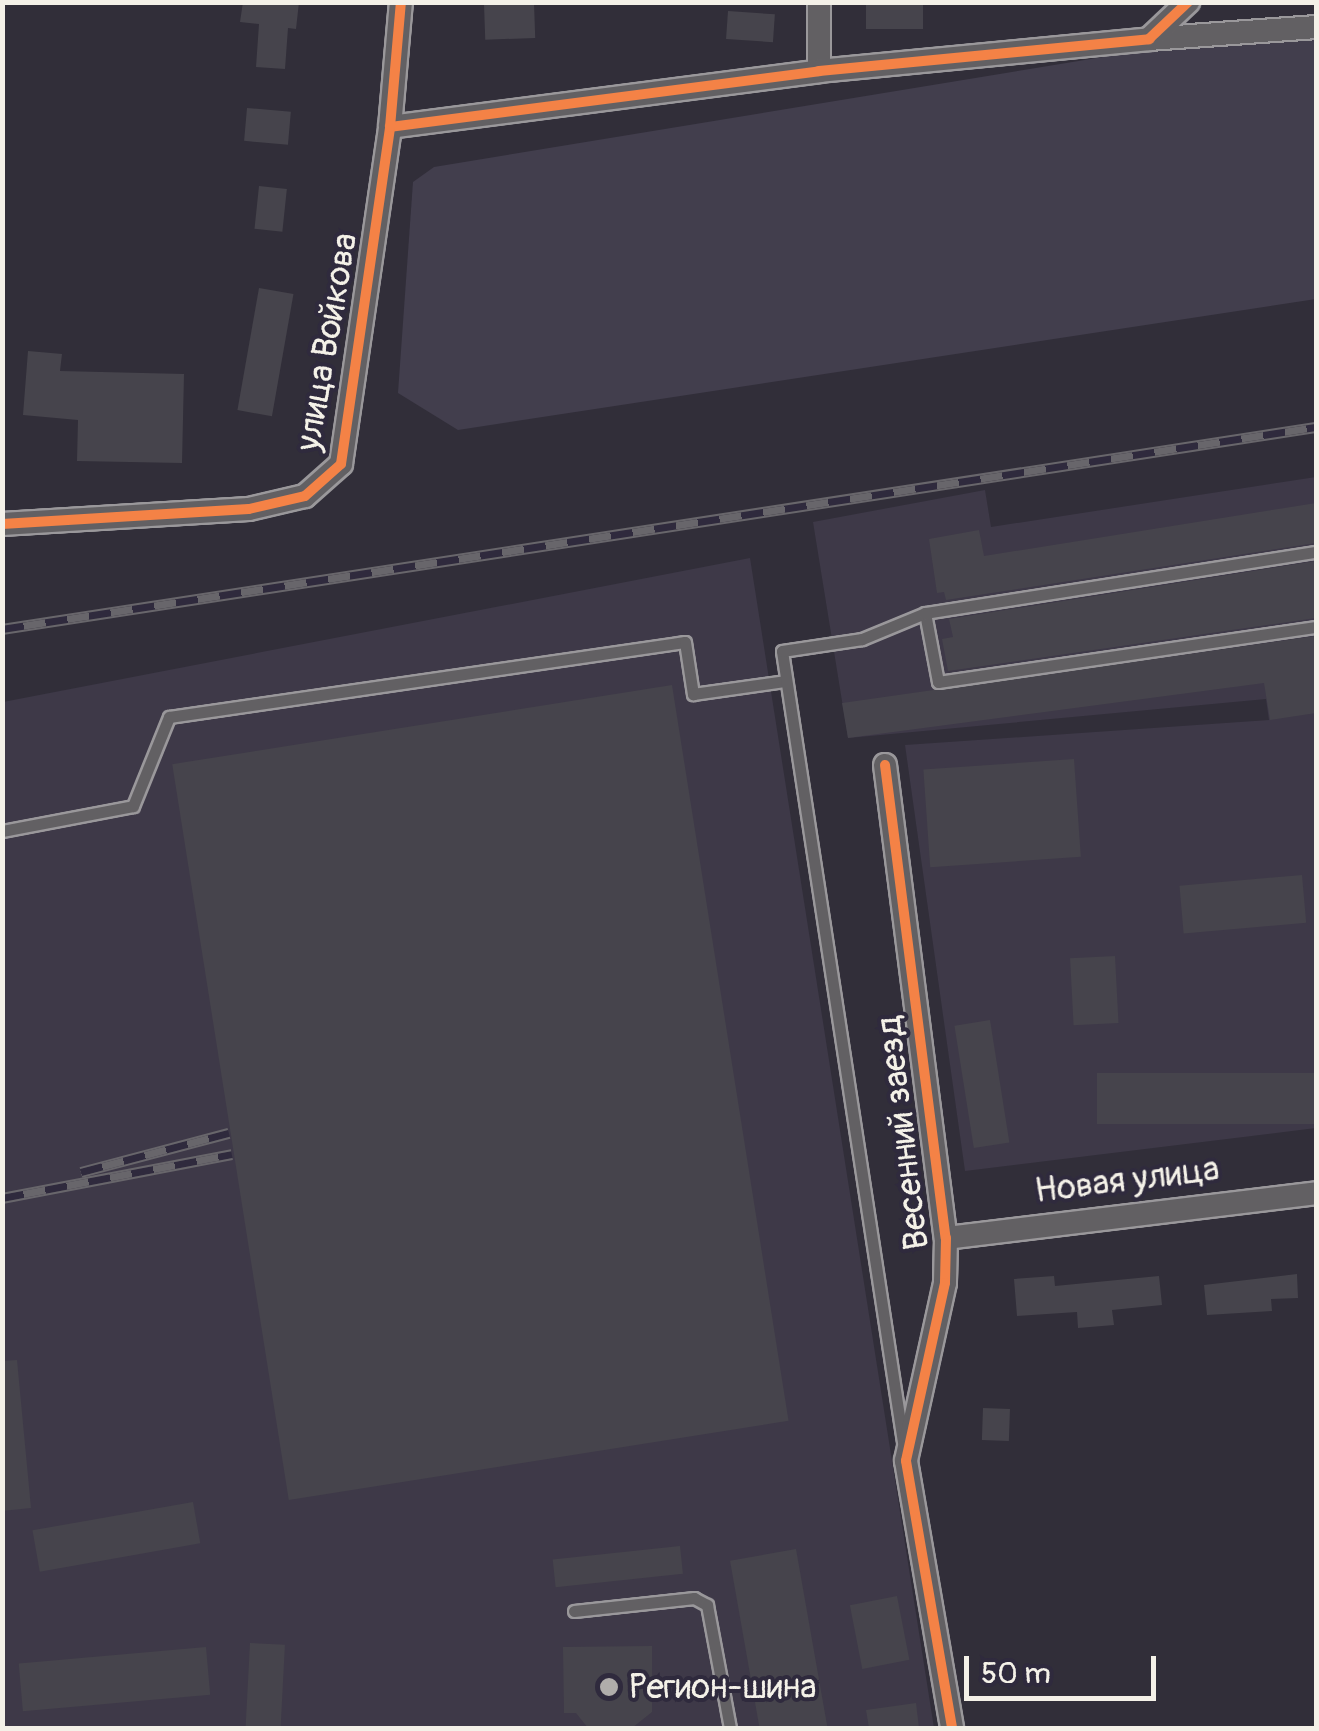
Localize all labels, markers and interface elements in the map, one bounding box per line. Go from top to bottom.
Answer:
street label: улица Войкова [287,230,367,454]
street label: Весенний заезд [868,1014,938,1252]
street label: Новая улица [1032,1148,1222,1212]
scale bar [969,1636,1162,1698]
text: 50 m [981,1655,1051,1692]
place label: Регион-шина [629,1666,816,1708]
marker: Регион-шина [598,1676,620,1698]

